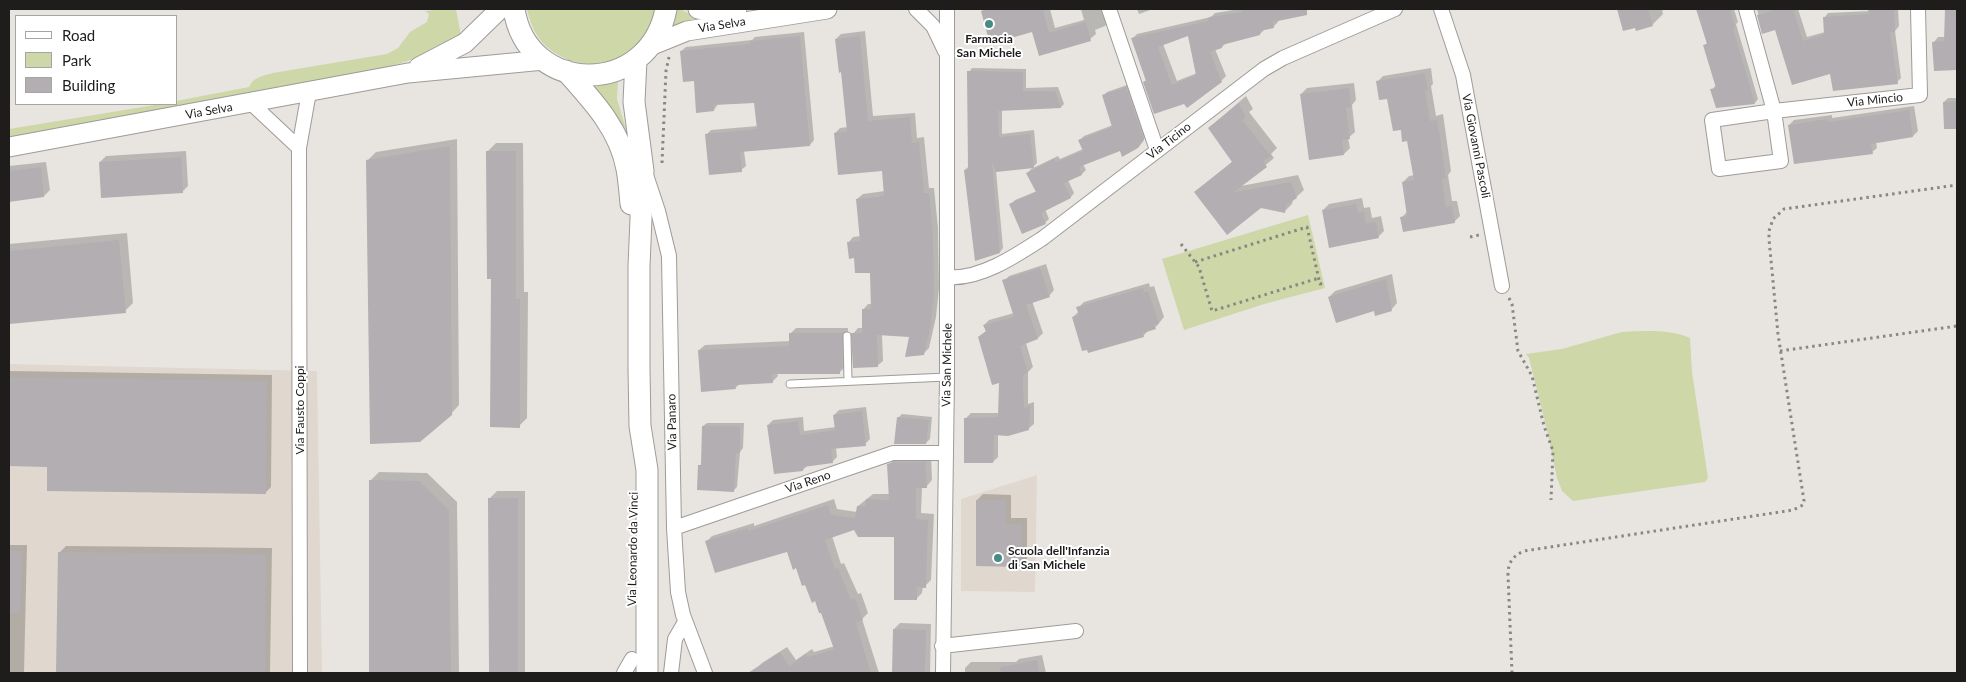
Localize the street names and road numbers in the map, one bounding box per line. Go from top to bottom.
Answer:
street label: Via Selva [697,14,747,36]
street label: Via Mincio [1846,90,1904,110]
street label: Via Giovanni Pascoli [1459,93,1493,199]
street label: Via Selva [184,100,234,122]
street label: Via Ticino [1144,119,1194,163]
street label: Via San Michele [939,323,955,407]
street label: Via Fausto Coppi [293,365,307,455]
street label: Via Panaro [664,394,680,450]
street label: Via Reno [783,468,833,496]
street label: Via Leonardo da Vinci [625,492,641,606]

